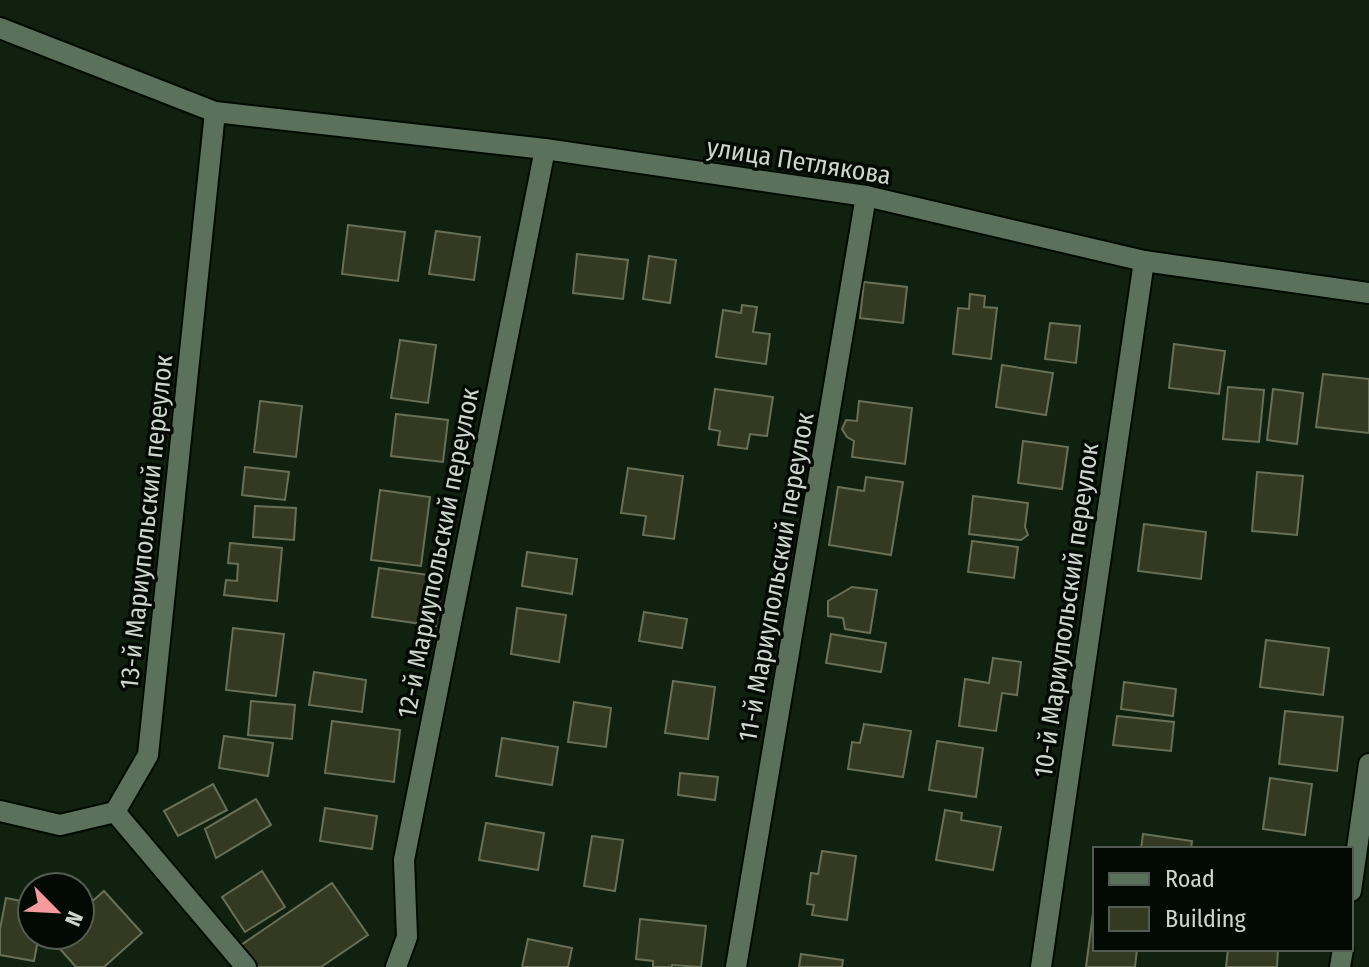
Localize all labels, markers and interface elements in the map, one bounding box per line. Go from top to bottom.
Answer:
street label: улица Петлякова [705,132,893,191]
street label: 13-й Мариупольский переулок [114,353,179,691]
street label: 12-й Мариупольский переулок [391,385,486,721]
street label: 11-й Мариупольский переулок [732,410,821,744]
street label: 10-й Мариупольский переулок [1028,441,1105,779]
legend [1093,847,1353,951]
text: Road [1165,865,1215,893]
north arrow [16,871,96,951]
text: Building [1165,905,1247,933]
text: N [59,907,89,930]

